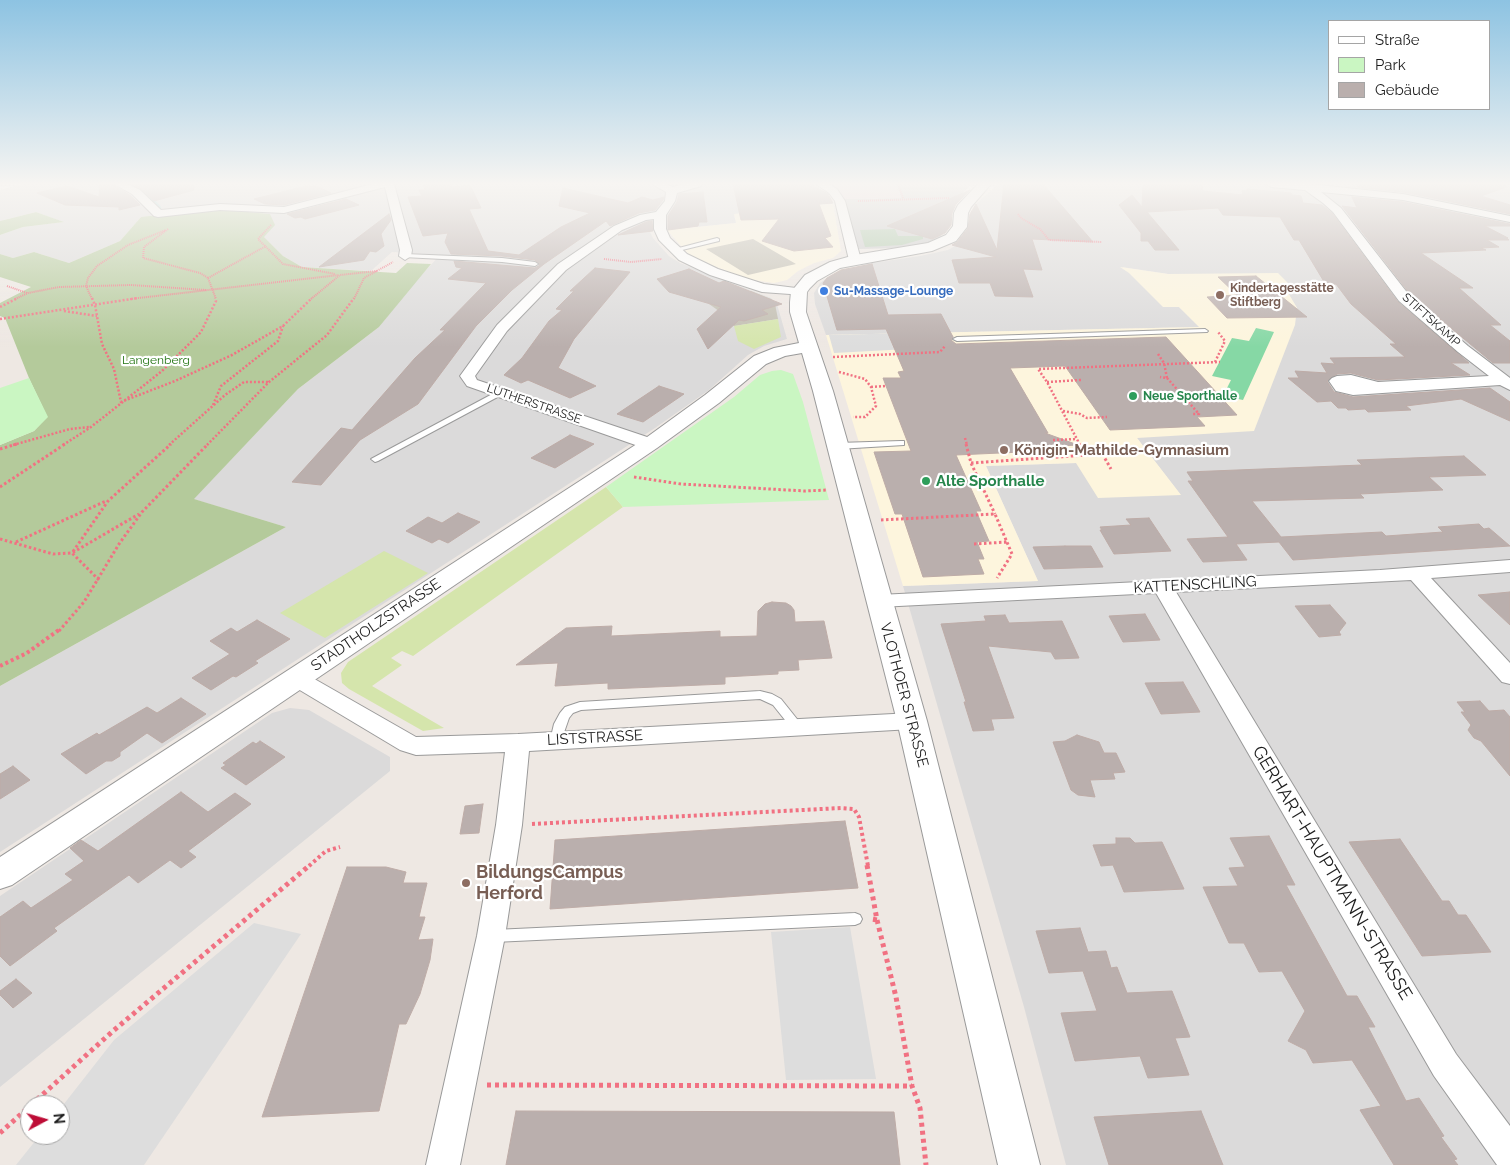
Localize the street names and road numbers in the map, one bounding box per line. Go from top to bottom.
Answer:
street label: STIFTSKAMP [1399,290,1463,350]
street label: LUTHERSTRASSE [485,381,583,427]
street label: KATTENSCHLING [1133,573,1257,597]
street label: STADTHOLZSTRASSE [308,575,444,675]
street label: VLOTHOER STRASSE [876,621,932,769]
street label: LISTSTRASSE [547,727,643,749]
street label: GERHART-HAUPTMANN-STRASSE [1247,742,1417,1004]

